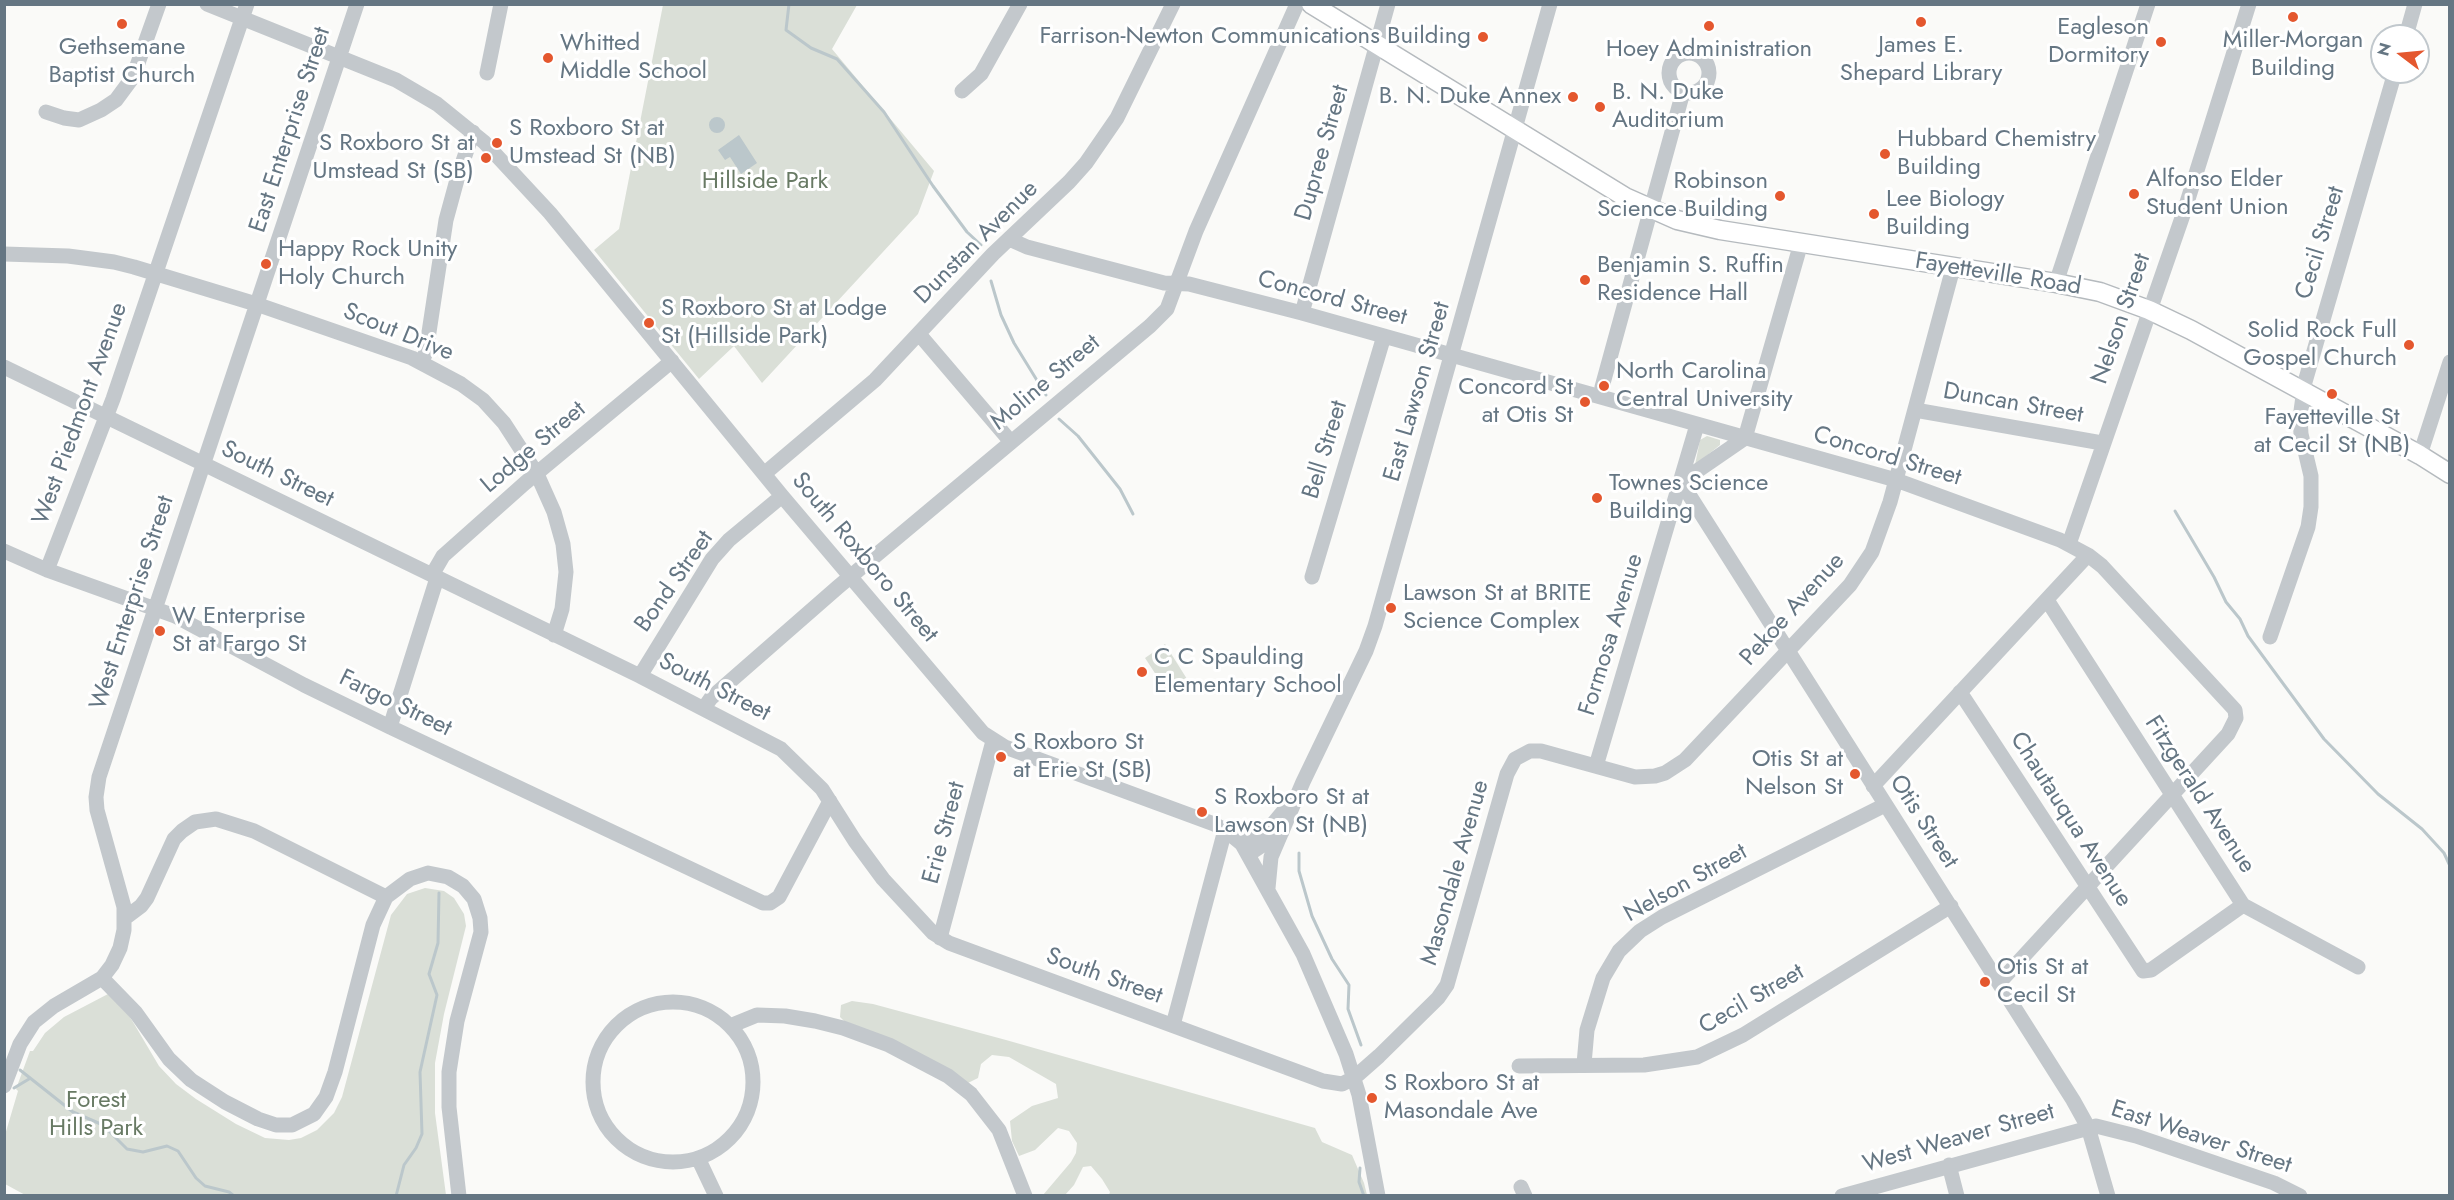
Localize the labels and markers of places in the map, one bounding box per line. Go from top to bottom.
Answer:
marker: Miller-Morgan Building [2286,10,2300,24]
place label: Eagleson Dormitory [2048,14,2149,70]
marker: James E. Shepard Library [1914,15,1928,29]
marker: Gethsemane Baptist Church [115,17,129,31]
marker: Hoey Administration [1702,19,1716,33]
place label: Farrison-Newton Communications Building [1040,23,1471,51]
place label: Miller-Morgan Building [2223,27,2363,83]
place label: Whitted Middle School [560,30,707,86]
marker: Farrison-Newton Communications Building [1476,30,1490,44]
place label: James E. Shepard Library [1840,32,2002,88]
place label: Gethsemane Baptist Church [49,34,195,90]
marker: Eagleson Dormitory [2154,35,2168,49]
place label: Hoey Administration [1606,36,1812,64]
marker: Whitted Middle School [541,51,555,65]
place label: B. N. Duke Auditorium [1612,79,1725,135]
place label: B. N. Duke Annex [1379,83,1561,111]
marker: B. N. Duke Annex [1566,90,1580,104]
marker: B. N. Duke Auditorium [1593,100,1607,114]
place label: S Roxboro St at Umstead St (NB) [509,115,676,171]
place label: Hubbard Chemistry Building [1897,126,2096,182]
place label: S Roxboro St at Umstead St (SB) [313,130,474,186]
marker: S Roxboro St at Umstead St (NB) [490,136,504,150]
marker: Hubbard Chemistry Building [1878,147,1892,161]
marker: S Roxboro St at Umstead St (SB) [479,151,493,165]
place label: Alfonso Elder Student Union [2146,166,2289,222]
place label: Robinson Science Building [1597,168,1768,224]
place label: Lee Biology Building [1886,186,2004,242]
marker: Alfonso Elder Student Union [2127,187,2141,201]
marker: Robinson Science Building [1773,189,1787,203]
marker: Lee Biology Building [1867,207,1881,221]
place label: Happy Rock Unity Holy Church [278,236,457,292]
place label: Benjamin S. Ruffin Residence Hall [1597,252,1784,308]
marker: Happy Rock Unity Holy Church [259,257,273,271]
marker: Benjamin S. Ruffin Residence Hall [1578,273,1592,287]
place label: S Roxboro St at Lodge St (Hillside Park) [661,295,887,351]
marker: S Roxboro St at Lodge St (Hillside Park) [642,316,656,330]
place label: Solid Rock Full Gospel Church [2243,317,2397,373]
marker: Solid Rock Full Gospel Church [2402,338,2416,352]
place label: North Carolina Central University [1616,358,1793,414]
place label: Concord St at Otis St [1458,374,1573,430]
marker: North Carolina Central University [1597,379,1611,393]
marker: Fayetteville St at Cecil St (NB) [2325,387,2339,401]
marker: Concord St at Otis St [1578,395,1592,409]
place label: Fayetteville St at Cecil St (NB) [2254,404,2410,460]
place label: Townes Science Building [1609,470,1768,526]
marker: Townes Science Building [1590,491,1604,505]
place label: Lawson St at BRITE Science Complex [1403,580,1592,636]
marker: Lawson St at BRITE Science Complex [1384,601,1398,615]
place label: W Enterprise St at Fargo St [172,603,306,659]
marker: W Enterprise St at Fargo St [153,624,167,638]
place label: C C Spaulding Elementary School [1154,644,1342,700]
marker: C C Spaulding Elementary School [1135,665,1149,679]
place label: S Roxboro St at Erie St (SB) [1013,729,1152,785]
place label: Otis St at Nelson St [1745,746,1843,802]
marker: S Roxboro St at Erie St (SB) [994,750,1008,764]
marker: Otis St at Nelson St [1848,767,1862,781]
place label: S Roxboro St at Lawson St (NB) [1214,784,1369,840]
marker: S Roxboro St at Lawson St (NB) [1195,805,1209,819]
place label: Otis St at Cecil St [1997,954,2088,1010]
marker: Otis St at Cecil St [1978,975,1992,989]
place label: S Roxboro St at Masondale Ave [1384,1070,1539,1126]
marker: S Roxboro St at Masondale Ave [1365,1091,1379,1105]

